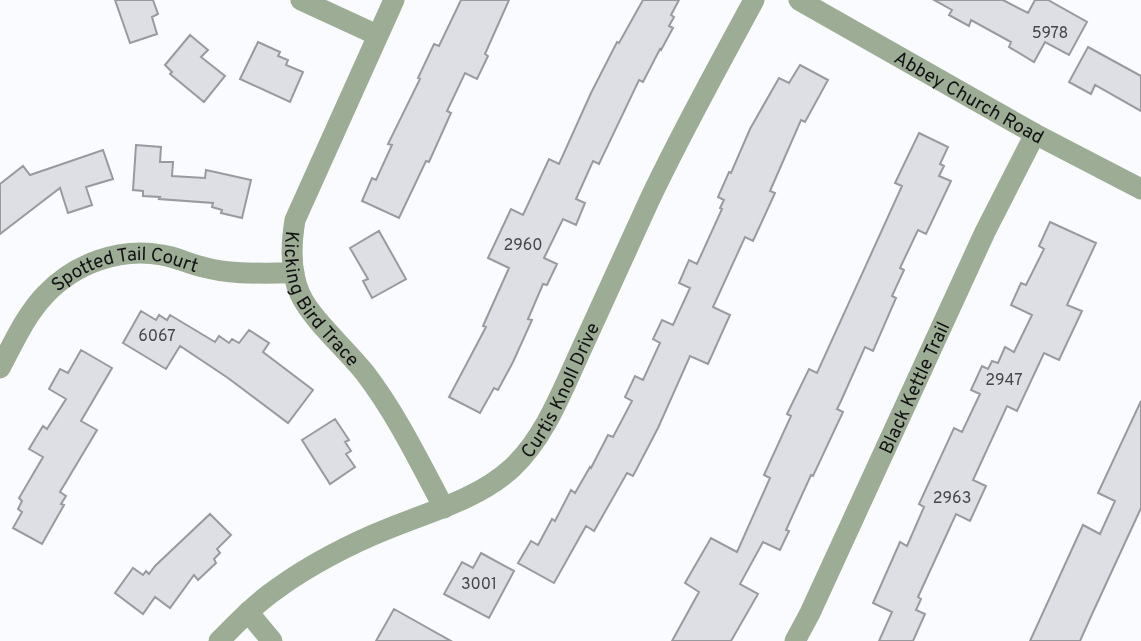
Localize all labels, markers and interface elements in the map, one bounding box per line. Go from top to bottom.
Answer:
house number: 5978 [1032,24,1068,44]
street label: Abbey Church Road [889,47,1047,150]
street label: Kicking Bird Trace [278,230,364,372]
house number: 2960 [503,236,543,256]
street label: Spotted Tail Court [47,243,201,298]
street label: Black Kettle Trail [875,318,956,458]
street label: Curtis Knoll Drive [516,319,606,464]
house number: 6067 [138,327,176,347]
house number: 2947 [985,371,1023,391]
house number: 2963 [933,489,971,509]
house number: 3001 [461,575,497,595]

